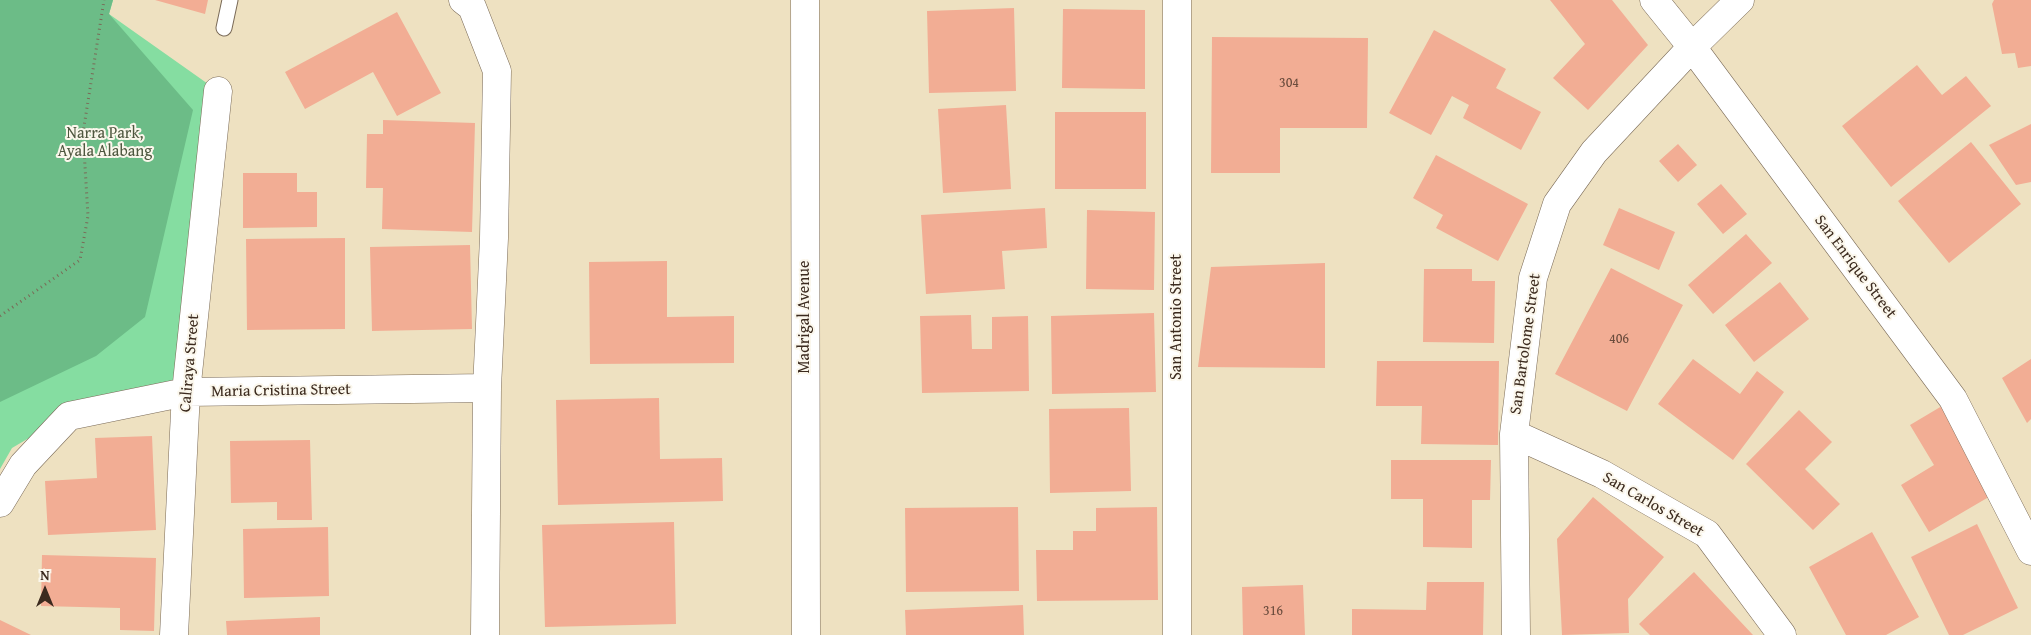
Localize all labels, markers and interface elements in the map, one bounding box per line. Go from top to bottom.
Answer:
house number: 304 [1279,75,1299,91]
park label: Narra Park, Ayala Alabang [58,124,152,162]
street label: San Enrique Street [1810,211,1900,323]
street label: San Antonio Street [1167,254,1187,380]
street label: Madrigal Avenue [795,260,815,374]
street label: San Bartolome Street [1507,272,1545,416]
street label: Caliraya Street [176,313,204,413]
house number: 406 [1609,331,1629,347]
street label: Maria Cristina Street [211,380,351,402]
street label: San Carlos Street [1599,468,1707,542]
north arrow [20,565,70,615]
text: N [40,565,50,585]
house number: 316 [1263,603,1283,619]

